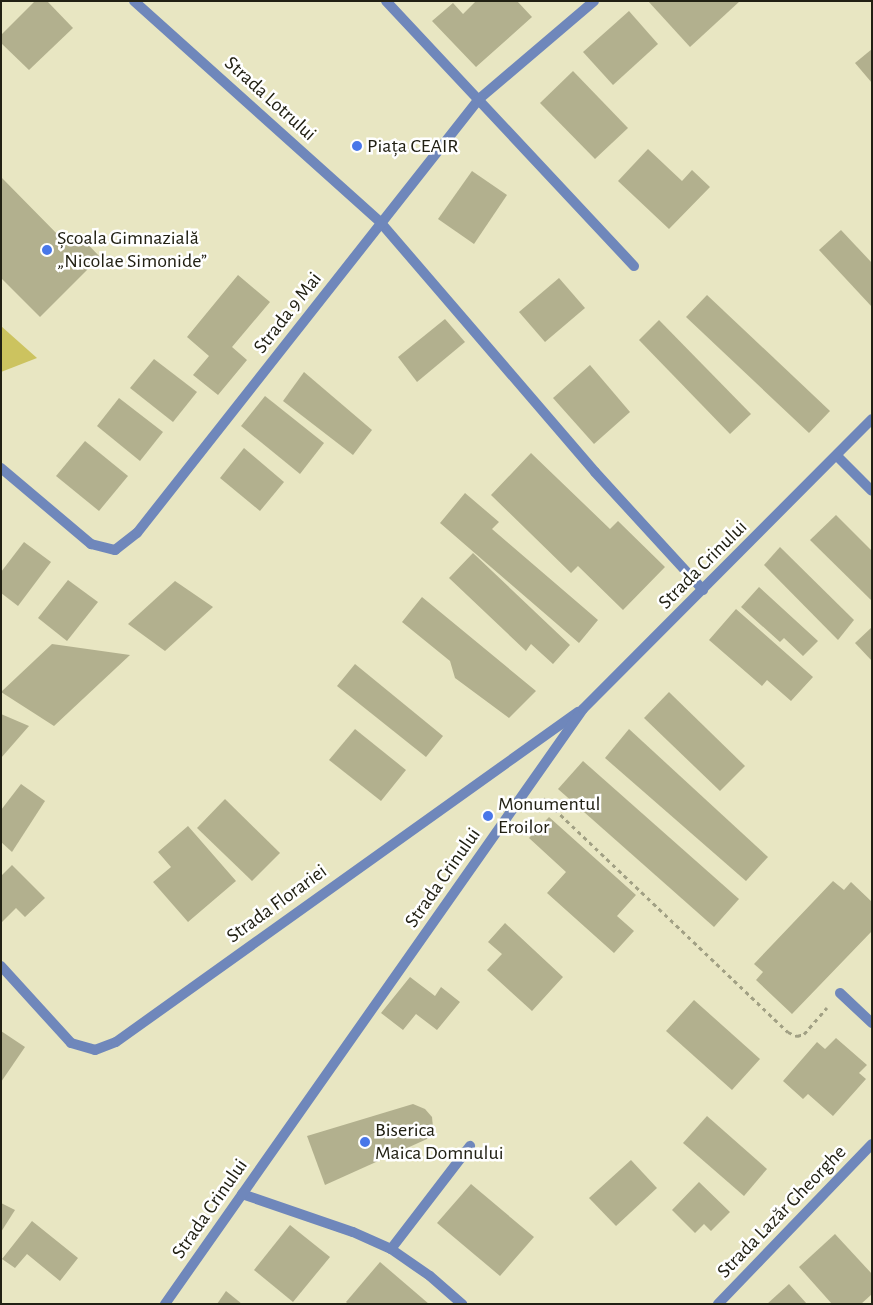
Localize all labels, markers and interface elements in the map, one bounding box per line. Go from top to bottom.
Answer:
street label: Strada Lotrului [219,52,321,146]
place label: Piața CEAIR [367,134,458,158]
marker: Piața CEAIR [351,140,363,152]
place label: Școala Gimnazială „Nicolae Simonide” [57,226,207,273]
marker: Școala Gimnazială „Nicolae Simonide” [41,244,53,256]
street label: Strada 9 Mai [249,268,327,358]
street label: Strada Crinului [654,516,752,614]
place label: Monumentul Eroilor [498,792,600,839]
marker: Monumentul Eroilor [482,810,494,822]
street label: Strada Crinului [400,824,486,932]
street label: Strada Florariei [222,860,332,948]
place label: Biserica Maica Domnului [375,1118,504,1165]
marker: Biserica Maica Domnului [359,1136,371,1148]
street label: Strada Lazăr Gheorghe [712,1140,852,1284]
street label: Strada Crinului [167,1155,253,1263]

